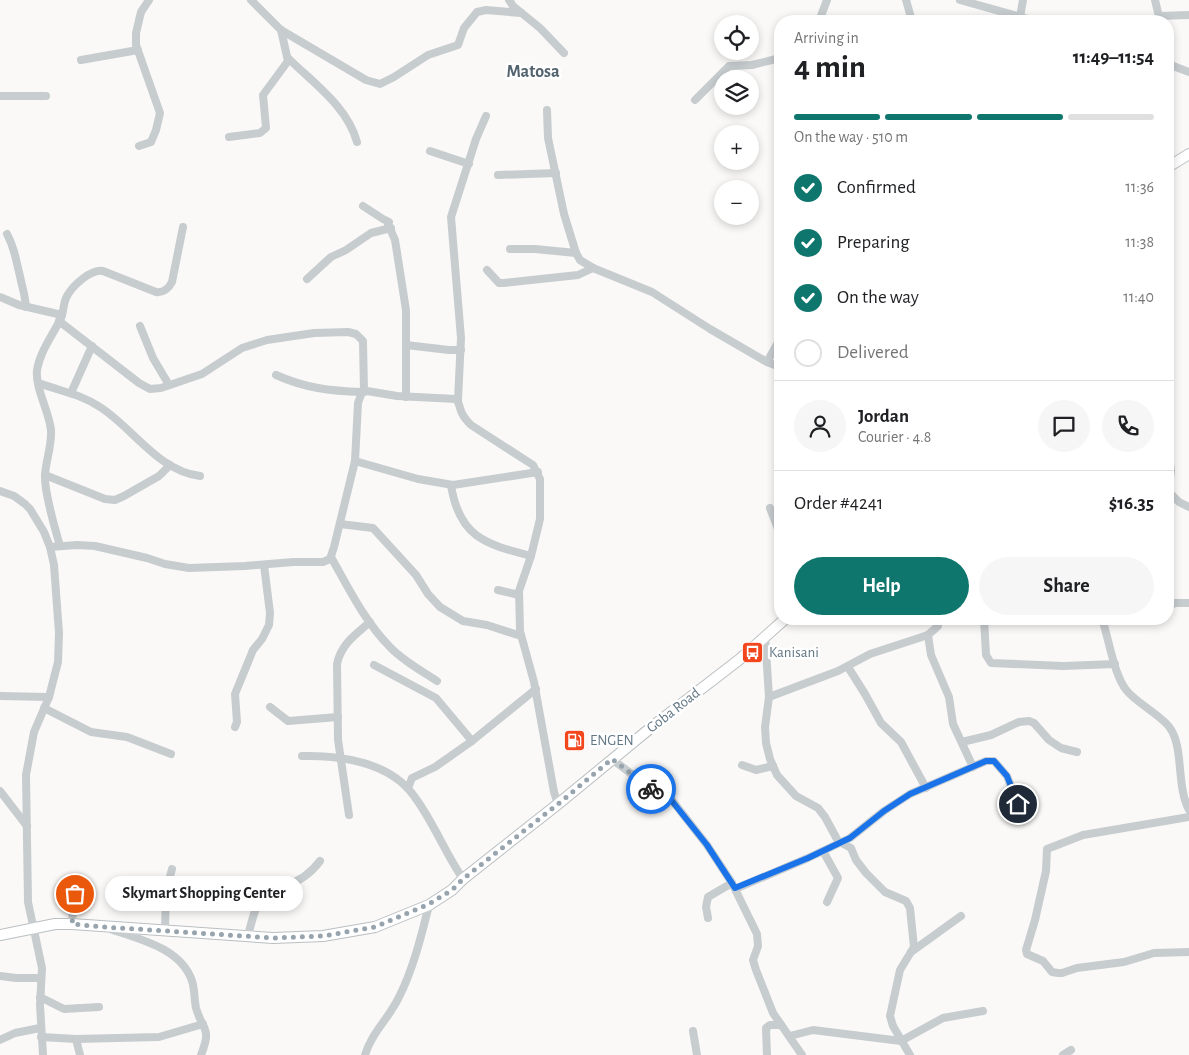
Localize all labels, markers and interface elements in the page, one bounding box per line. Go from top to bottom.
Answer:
map controls [714,15,759,225]
button: locate [714,15,759,60]
text: Arriving in [794,30,859,46]
text: 11:49–11:54 [1073,48,1154,67]
text: 4 min [794,51,866,83]
district label: Matosa [506,63,560,81]
button: layers [714,70,759,115]
button: + [714,125,759,170]
text: On the way · 510 m [794,129,908,145]
icon: check [794,174,822,202]
text: Confirmed [837,178,916,197]
text: 11:36 [1125,179,1154,195]
button: − [714,180,759,225]
icon: check [794,229,822,257]
text: Preparing [837,233,910,252]
text: 11:38 [1125,234,1154,250]
icon: check [794,284,822,312]
text: On the way [837,288,919,307]
text: 11:40 [1123,289,1154,305]
text: Delivered [837,343,909,362]
button: person [794,400,846,452]
button: chat [1038,400,1090,452]
button: phone [1102,400,1154,452]
text: Jordan [858,407,909,426]
text: Courier · 4.8 [858,429,931,445]
text: Order #4241 [794,494,883,513]
text: $16.35 [1109,494,1154,513]
button: Help [794,557,969,615]
button: Share [979,557,1154,615]
bus stop icon: Kanisani [741,640,765,664]
place label: Kanisani [769,645,819,660]
street label: Goba Road [644,685,703,736]
fuel station icon: ENGEN [562,728,586,752]
place label: ENGEN [590,733,634,748]
courier [626,764,676,814]
icon: bike [637,775,665,803]
pin [997,783,1039,825]
icon: home [1004,790,1032,818]
pin [54,873,96,915]
callout: Skymart Shopping Center [105,876,302,912]
icon: bag [61,880,89,908]
text: Skymart Shopping Center [122,885,286,901]

